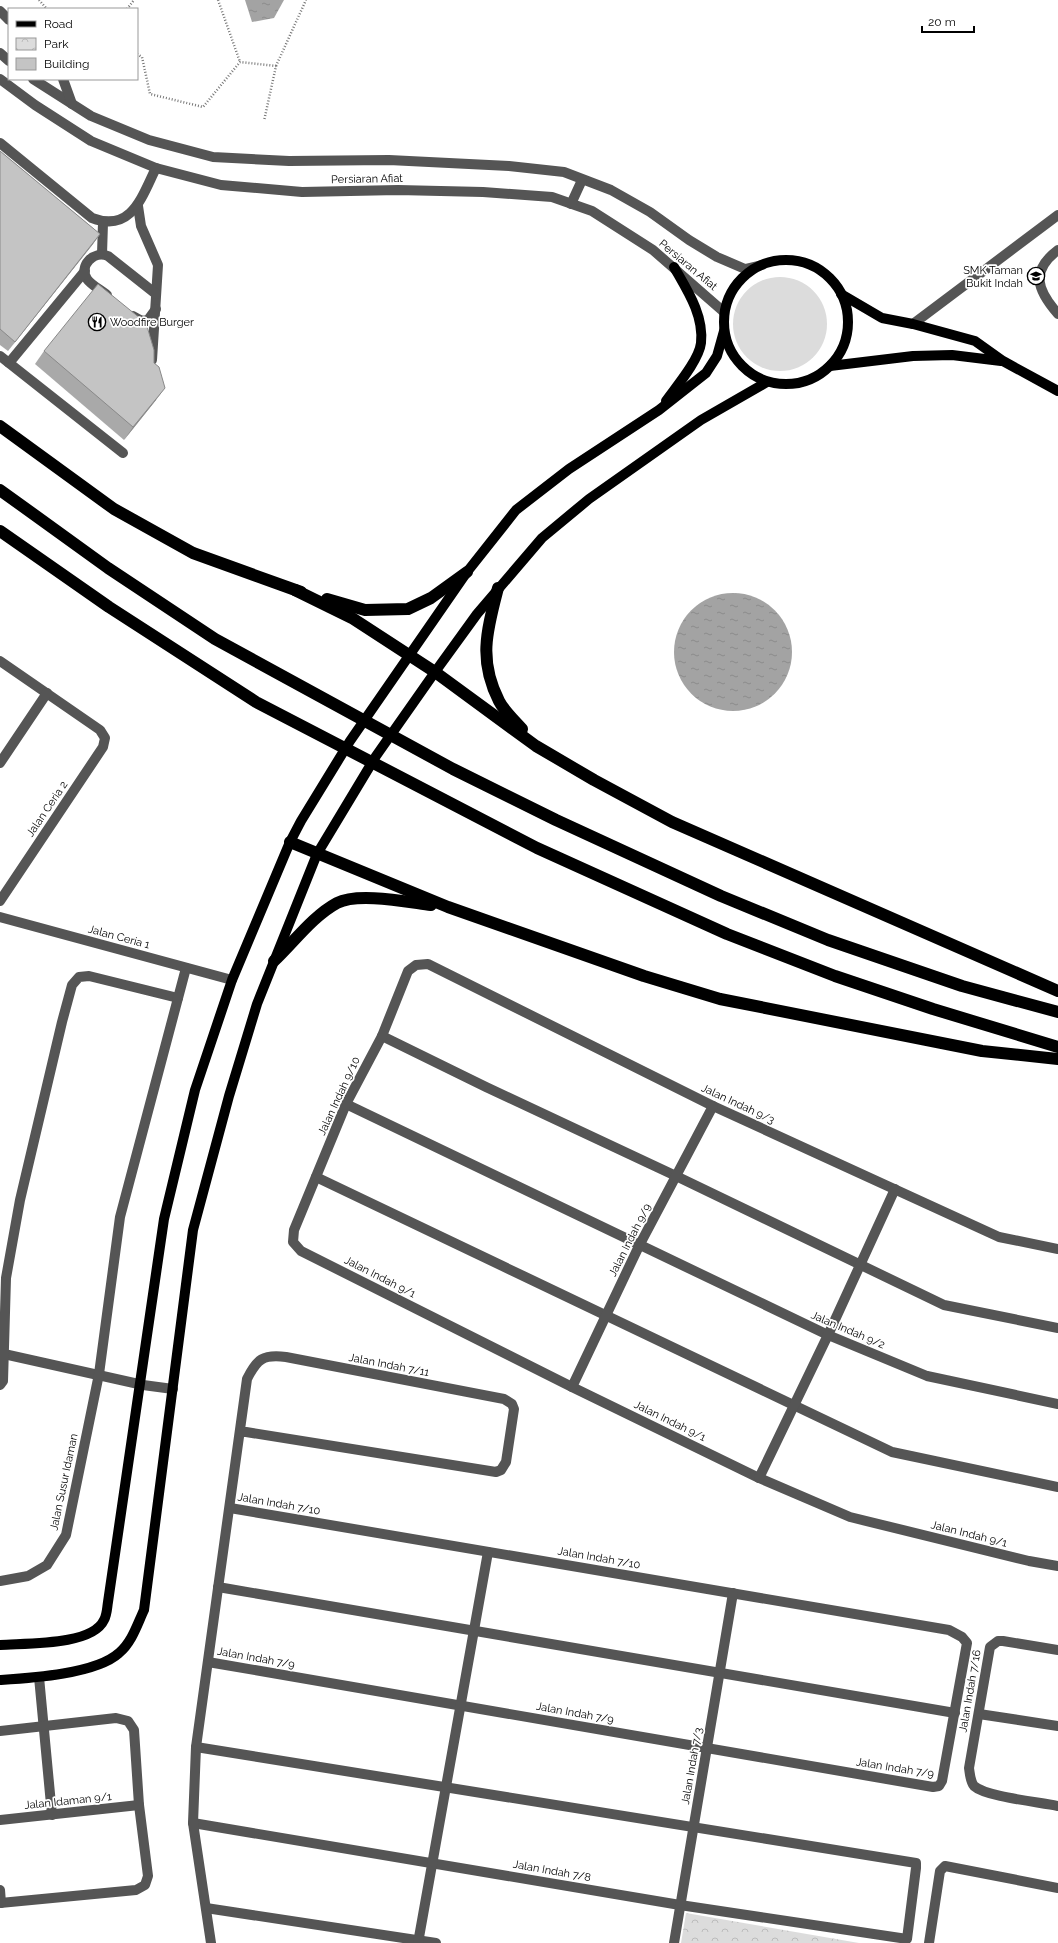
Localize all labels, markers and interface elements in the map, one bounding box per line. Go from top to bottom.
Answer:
legend [8,8,138,80]
scale bar [922,8,974,34]
text: 20 m [928,15,956,29]
text: Road [44,17,73,31]
text: Park [44,37,69,51]
text: Building [44,57,90,71]
street label: Persiaran Afiat [331,172,403,186]
street label: Persiaran Afiat [656,237,720,293]
place label: SMK Taman Bukit Indah [963,264,1023,290]
school or university icon: SMK Taman Bukit Indah [1026,266,1046,286]
restaurant icon: Woodfire Burger [87,312,107,332]
place label: Woodfire Burger [110,316,194,329]
street label: Jalan Ceria 2 [24,779,70,839]
street label: Jalan Ceria 1 [87,923,151,952]
street label: Jalan Indah 9/10 [315,1055,363,1137]
street label: Jalan Indah 9/3 [699,1081,777,1127]
street label: Jalan Indah 9/9 [606,1201,654,1279]
street label: Jalan Indah 9/1 [342,1253,418,1301]
street label: Jalan Indah 9/2 [809,1309,887,1352]
street label: Jalan Indah 7/11 [348,1351,431,1379]
street label: Jalan Indah 9/1 [632,1398,708,1444]
street label: Jalan Susur Idaman [47,1432,81,1532]
street label: Jalan Indah 7/10 [237,1490,322,1518]
street label: Jalan Indah 9/1 [930,1518,1009,1550]
street label: Jalan Indah 7/10 [557,1544,642,1572]
street label: Jalan Indah 7/9 [216,1645,296,1671]
street label: Jalan Indah 7/16 [956,1648,984,1733]
street label: Jalan Indah 7/9 [535,1700,615,1726]
street label: Jalan Indah 7/3 [679,1726,705,1806]
street label: Jalan Indah 7/9 [855,1755,935,1781]
street label: Jalan Idaman 9/1 [24,1790,113,1812]
street label: Jalan Indah 7/8 [512,1858,592,1884]

